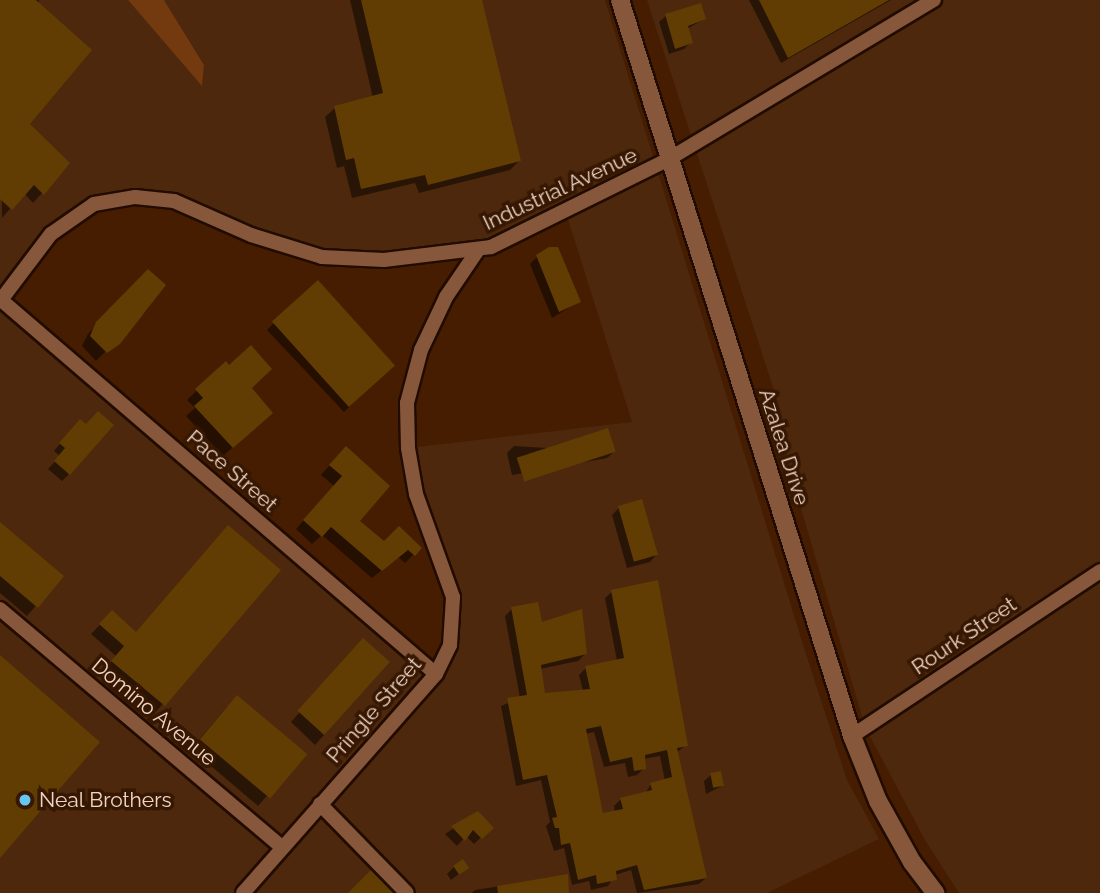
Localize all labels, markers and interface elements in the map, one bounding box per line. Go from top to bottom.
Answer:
street label: Industrial Avenue [478,142,642,236]
street label: Azalea Drive [753,386,815,508]
street label: Pace Street [182,425,282,517]
street label: Rourk Street [907,592,1021,680]
street label: Domino Avenue [86,652,222,772]
street label: Pringle Street [321,652,427,768]
place label: Neal Brothers [39,787,172,813]
marker: Neal Brothers [17,792,33,808]

